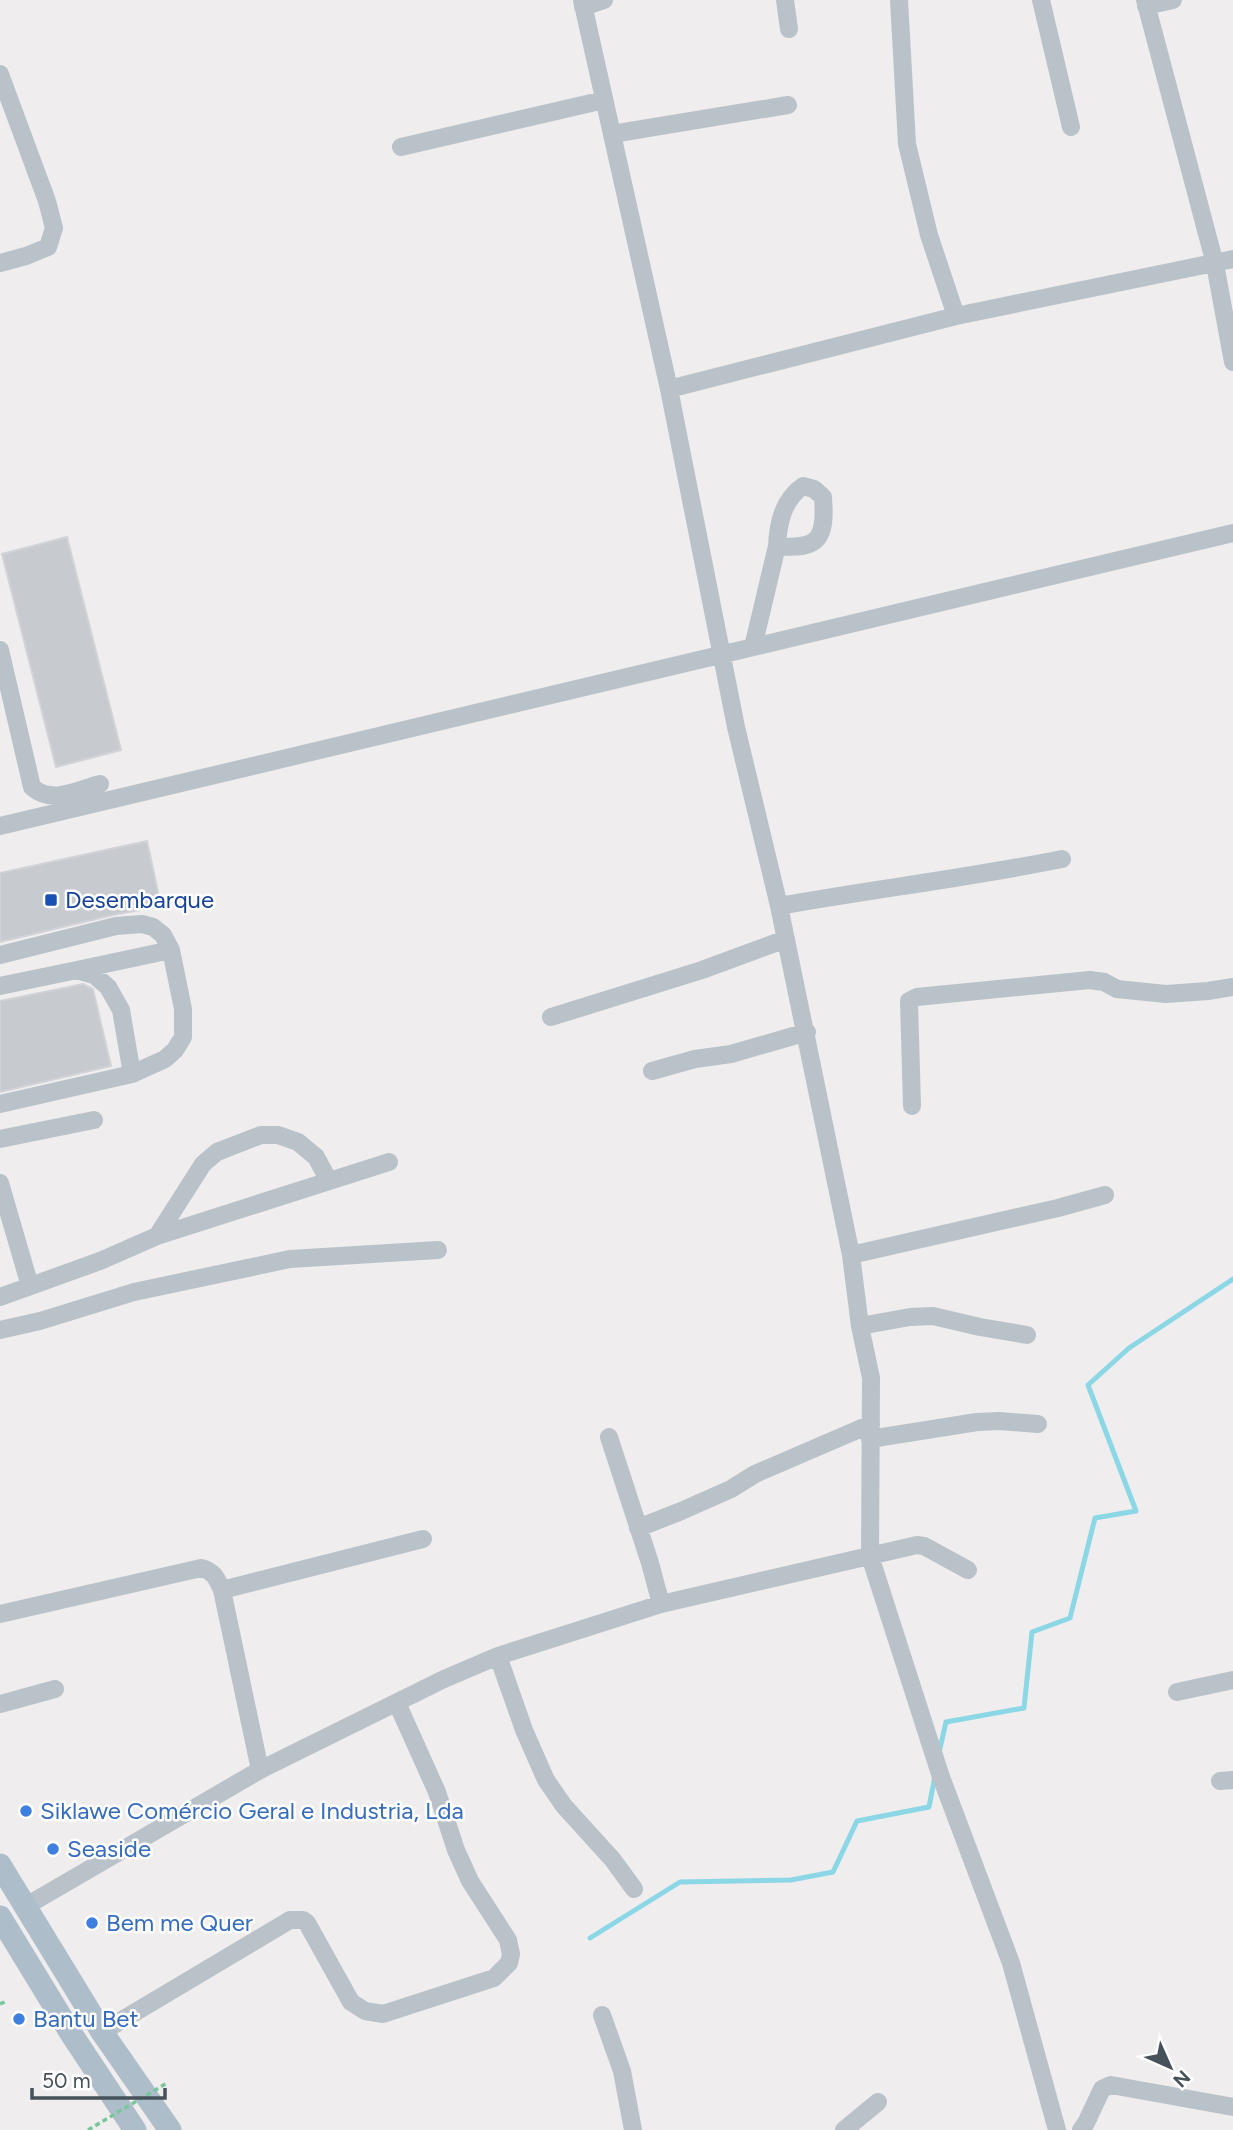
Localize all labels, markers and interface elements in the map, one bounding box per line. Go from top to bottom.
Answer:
place label: Desembarque [65,885,214,914]
marker: Desembarque [43,892,59,908]
place label: Siklawe Comércio Geral e Industria, Lda [40,1796,464,1825]
marker: Siklawe Comércio Geral e Industria, Lda [18,1803,34,1819]
place label: Seaside [67,1834,151,1863]
marker: Seaside [45,1841,61,1857]
place label: Bem me Quer [106,1908,253,1937]
marker: Bem me Quer [84,1915,100,1931]
place label: Bantu Bet [33,2004,139,2033]
marker: Bantu Bet [11,2011,27,2027]
north arrow [1135,2032,1205,2102]
scale bar [32,2056,164,2100]
text: N [1168,2065,1195,2092]
text: 50 m [42,2068,91,2093]

